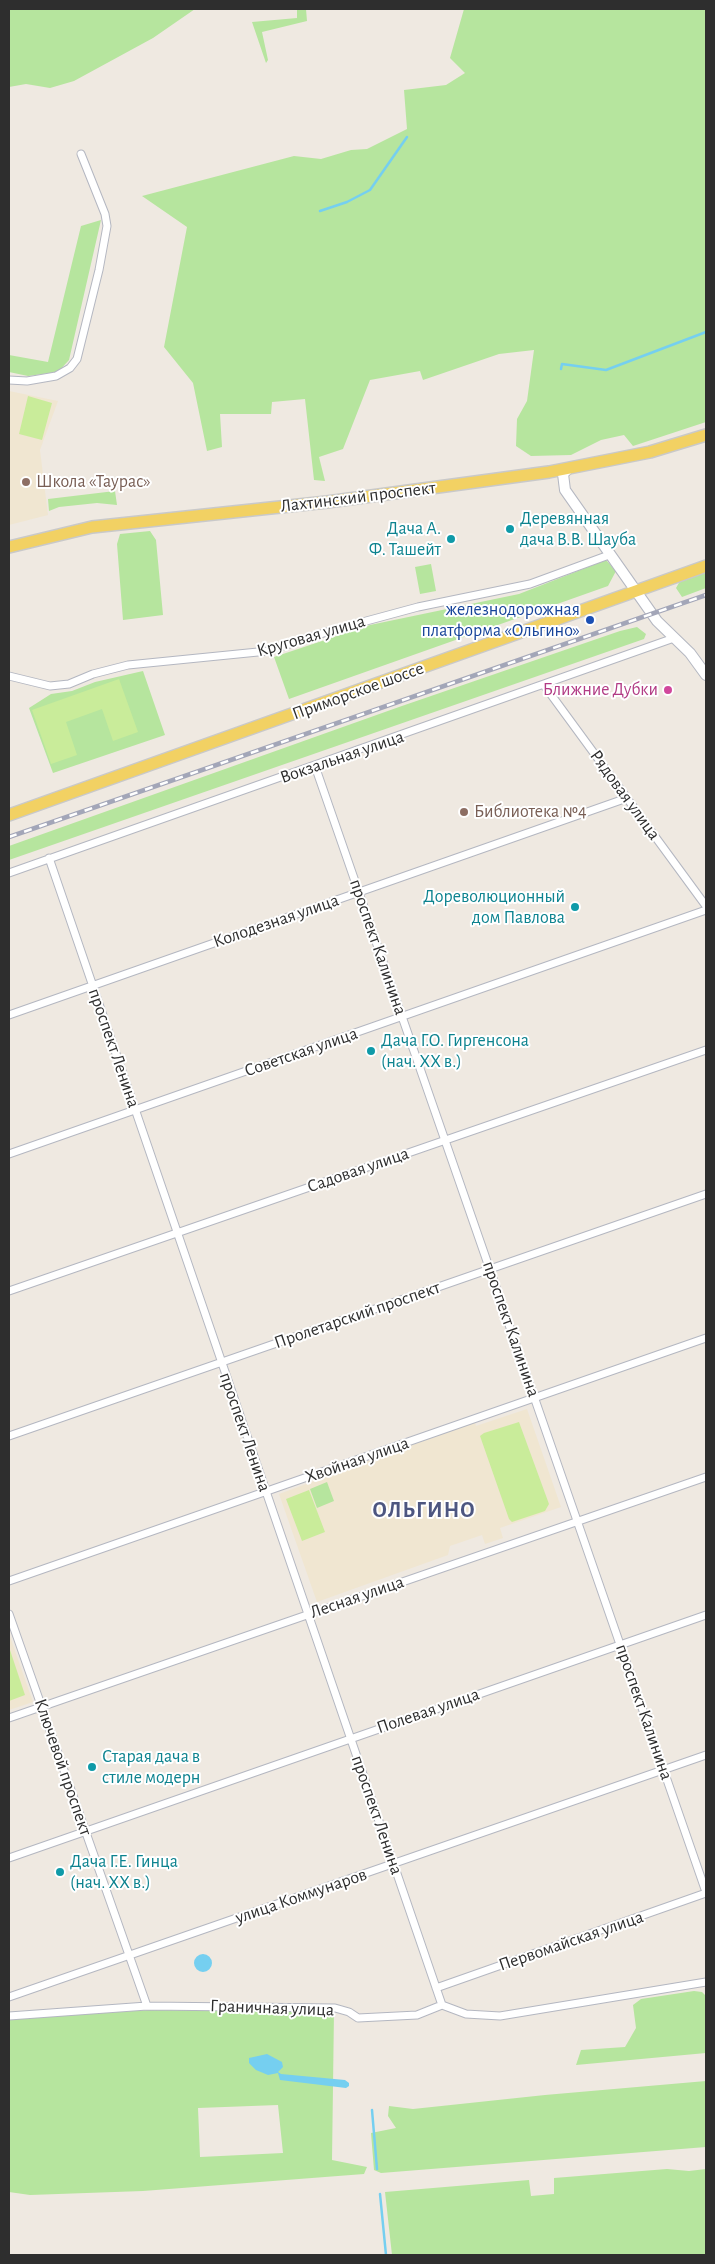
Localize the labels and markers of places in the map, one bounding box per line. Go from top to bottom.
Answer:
place label: Школа «Таурас» [36,471,151,493]
marker: Школа «Таурас» [20,476,32,488]
place label: Деревянная дача В.В. Шауба [520,508,636,550]
place label: Дача А. Ф. Ташейт [369,518,441,560]
marker: Деревянная дача В.В. Шауба [504,523,516,535]
marker: Дача А. Ф. Ташейт [445,533,457,545]
place label: железнодорожная платформа «Ольгино» [421,599,580,642]
marker: железнодорожная платформа «Ольгино» [584,614,596,626]
place label: Ближние Дубки [543,679,658,701]
marker: Ближние Дубки [662,684,674,696]
place label: Библиотека №4 [474,801,587,823]
marker: Библиотека №4 [458,806,470,818]
place label: Дореволюционный дом Павлова [423,886,565,929]
marker: Дореволюционный дом Павлова [569,901,581,913]
place label: Дача Г.О. Гиргенсона (нач. XX в.) [381,1030,529,1072]
marker: Дача Г.О. Гиргенсона (нач. XX в.) [365,1045,377,1057]
place label: Старая дача в стиле модерн [102,1746,200,1788]
marker: Старая дача в стиле модерн [86,1761,98,1773]
place label: Дача Г.Е. Гинца (нач. XX в.) [70,1851,178,1894]
marker: Дача Г.Е. Гинца (нач. XX в.) [54,1866,66,1878]

